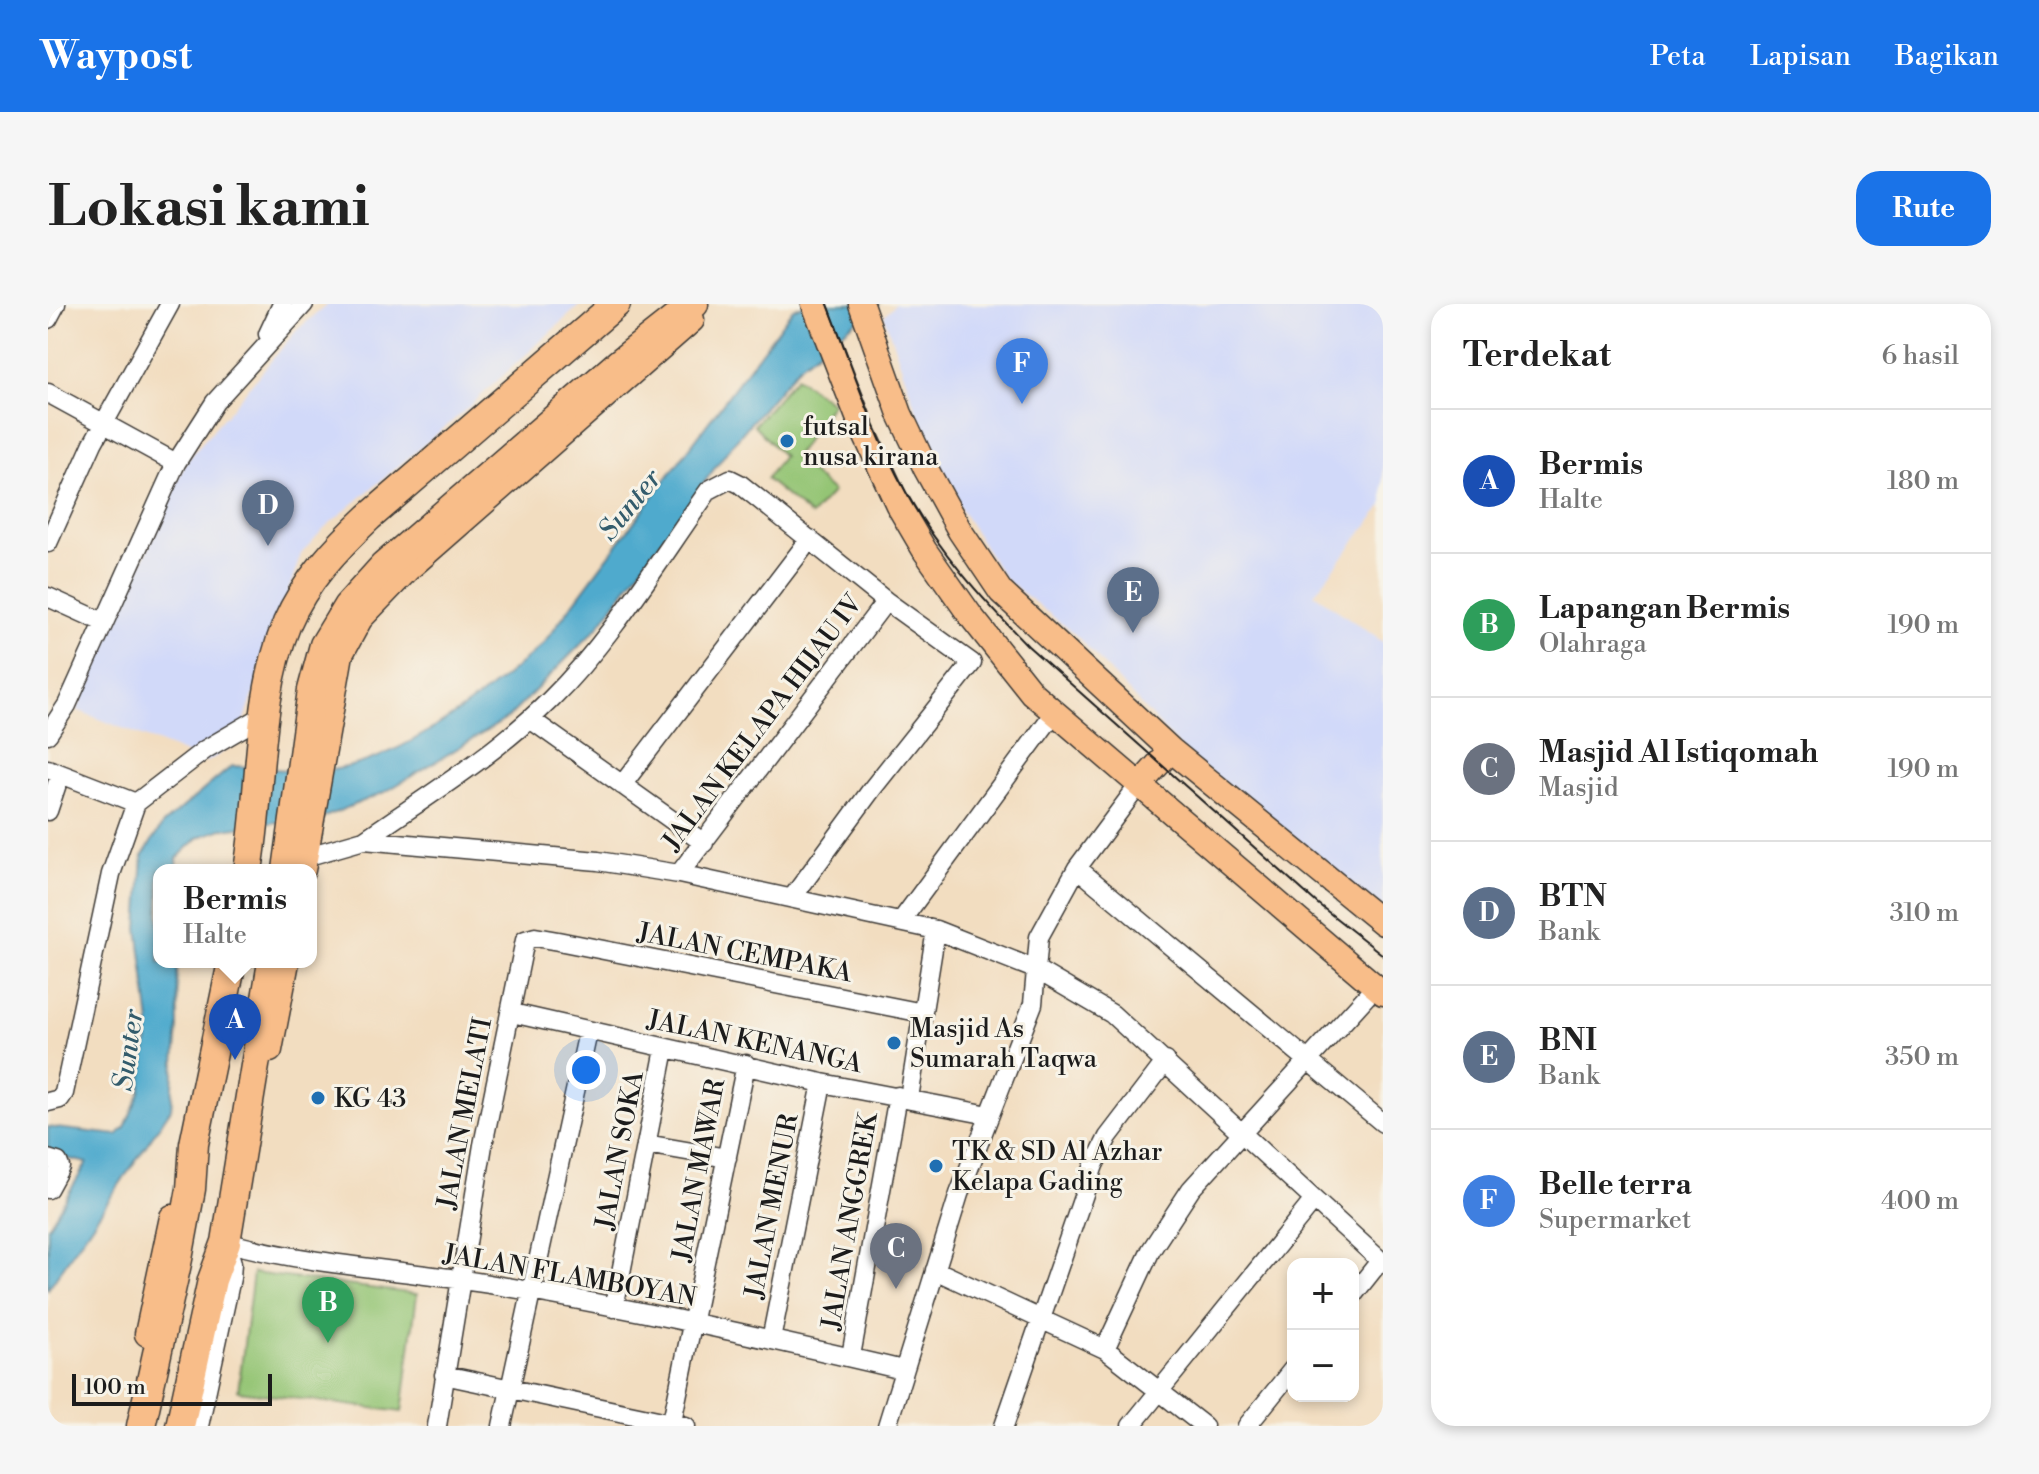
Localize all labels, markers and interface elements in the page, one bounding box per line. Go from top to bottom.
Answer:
text: Waypost [40,33,192,80]
text: Peta [1650,39,1706,74]
text: Lapisan [1750,39,1851,74]
text: Bagikan [1895,39,1999,74]
button: Rute [1856,171,1991,246]
text: Lokasi kami [48,173,370,243]
text: Terdekat [1463,335,1611,377]
pin: F [996,338,1048,404]
text: 6 hasil [1882,340,1959,372]
place label: futsal nusa kirana [803,411,939,473]
marker: futsal nusa kirana [778,432,796,450]
text: Bermis [1539,446,1643,484]
water label: Sunter [591,461,670,548]
text: A [1480,465,1498,497]
text: 180 m [1887,465,1959,497]
pin: D [242,480,294,546]
text: Halte [1539,484,1603,516]
pin: E [1107,567,1159,633]
street label: JALAN KELAPA HIJAU IV [655,588,870,858]
text: Lapangan Bermis [1539,590,1790,628]
text: B [1479,609,1499,641]
text: 190 m [1888,609,1959,641]
text: Olahraga [1539,628,1647,660]
text: Masjid Al Istiqomah [1539,734,1818,772]
text: C [1480,753,1498,785]
text: 190 m [1888,753,1959,785]
text: Masjid [1539,772,1618,804]
popup [153,864,317,968]
text: BTN [1539,878,1607,916]
text: Bermis [183,881,287,919]
text: D [1479,897,1499,929]
text: 310 m [1890,897,1959,929]
street label: JALAN CEMPAKA [634,916,856,990]
text: Bank [1539,916,1600,948]
text: Halte [183,919,247,951]
pin: A [209,994,261,1060]
street label: JALAN KENANGA [644,1003,866,1081]
water label: Sunter [105,1006,152,1093]
place label: Masjid As Sumarah Taqwa [910,1013,1098,1075]
street label: JALAN MELATI [431,1015,499,1212]
text: BNI [1539,1022,1597,1060]
marker: Masjid As Sumarah Taqwa [885,1034,903,1052]
text: E [1480,1041,1498,1073]
text: 350 m [1885,1041,1959,1073]
your location [566,1050,606,1090]
text: Bank [1539,1060,1600,1092]
street label: JALAN SOKA [589,1067,651,1233]
street label: JALAN MAWAR [665,1075,733,1265]
place label: KG 43 [334,1083,406,1115]
marker: KG 43 [309,1089,327,1107]
street label: JALAN ANGGREK [815,1108,885,1333]
street label: JALAN MENUR [738,1110,806,1302]
place label: TK & SD Al Azhar Kelapa Gading [952,1136,1162,1198]
marker: TK & SD Al Azhar Kelapa Gading [927,1157,945,1175]
text: Belle terra [1539,1166,1692,1204]
text: F [1480,1185,1498,1217]
text: 400 m [1881,1185,1959,1217]
text: Supermarket [1539,1204,1691,1236]
pin: C [870,1223,922,1289]
street label: JALAN FLAMBOYAN [440,1238,699,1314]
map controls [1287,1258,1359,1402]
button: + [1287,1258,1359,1330]
pin: B [302,1277,354,1343]
button: − [1287,1330,1359,1402]
scale bar [72,1370,272,1406]
text: 100 m [84,1374,146,1401]

